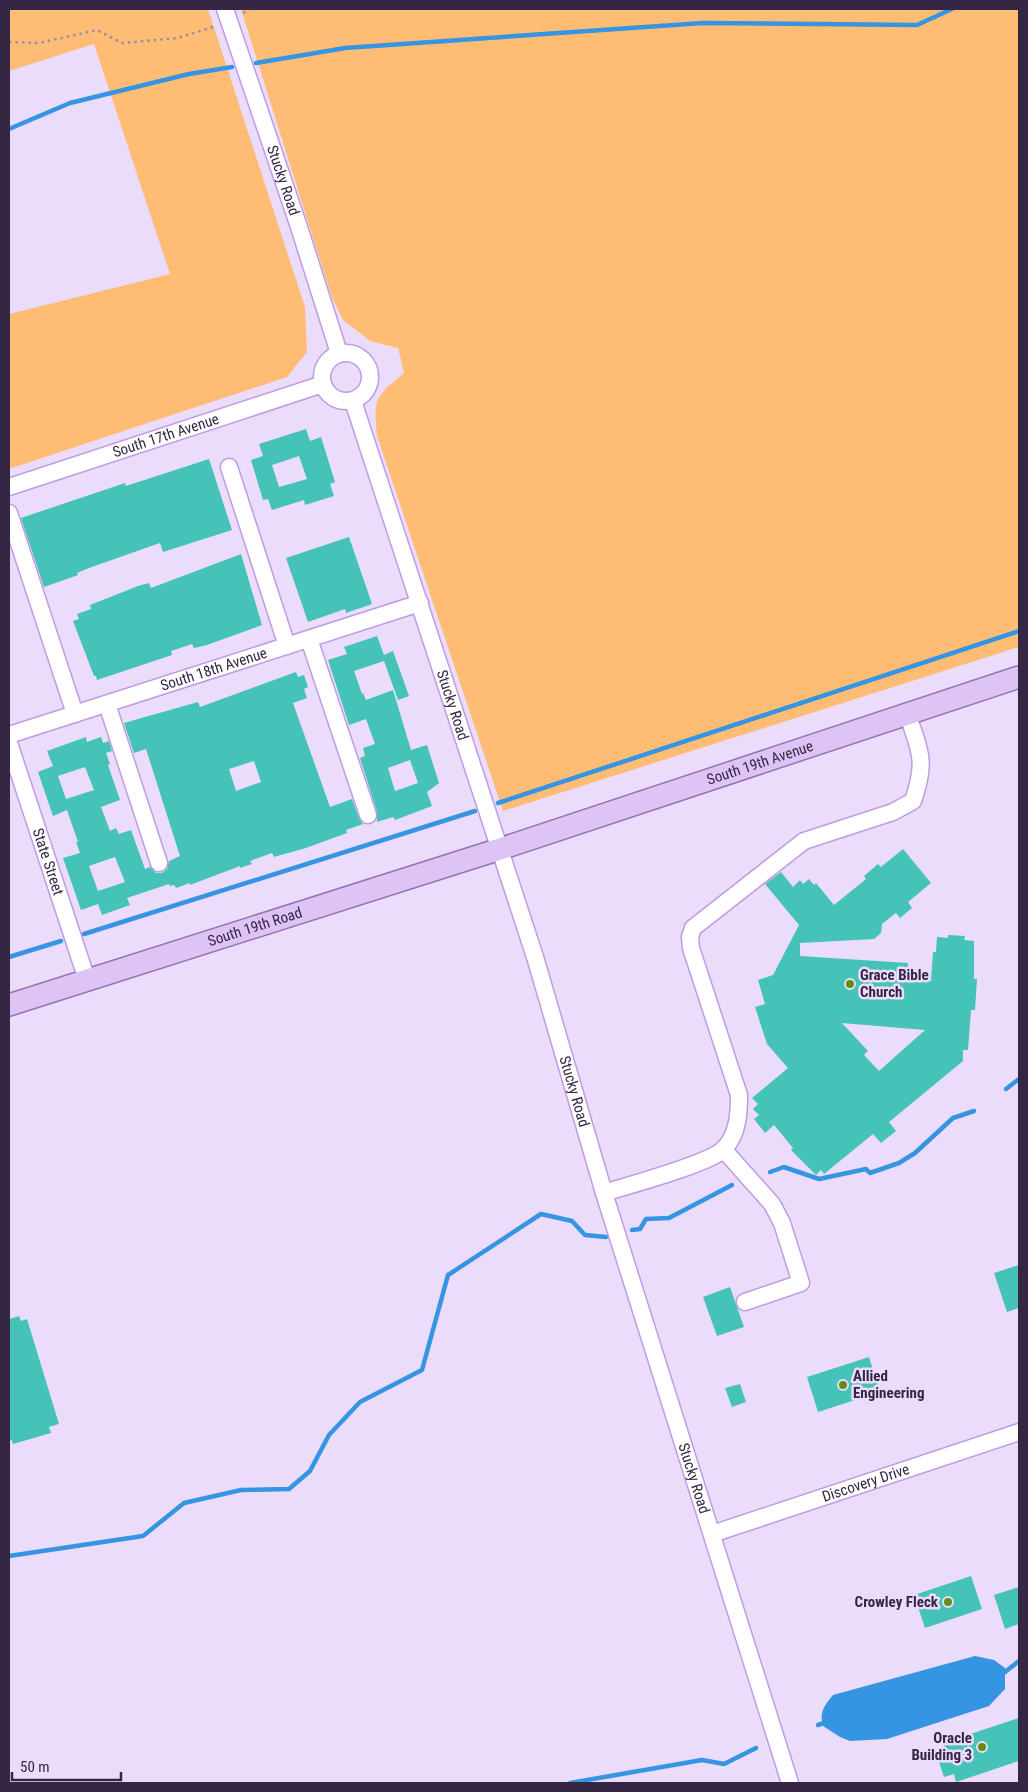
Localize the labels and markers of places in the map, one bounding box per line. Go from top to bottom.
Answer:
place label: Grace Bible Church [860,966,929,1001]
marker: Grace Bible Church [844,978,856,990]
place label: Allied Engineering [853,1367,925,1402]
marker: Allied Engineering [837,1379,849,1391]
place label: Crowley Fleck [855,1593,939,1611]
marker: Crowley Fleck [942,1596,954,1608]
place label: Oracle Building 3 [911,1729,972,1764]
marker: Oracle Building 3 [976,1741,988,1753]

